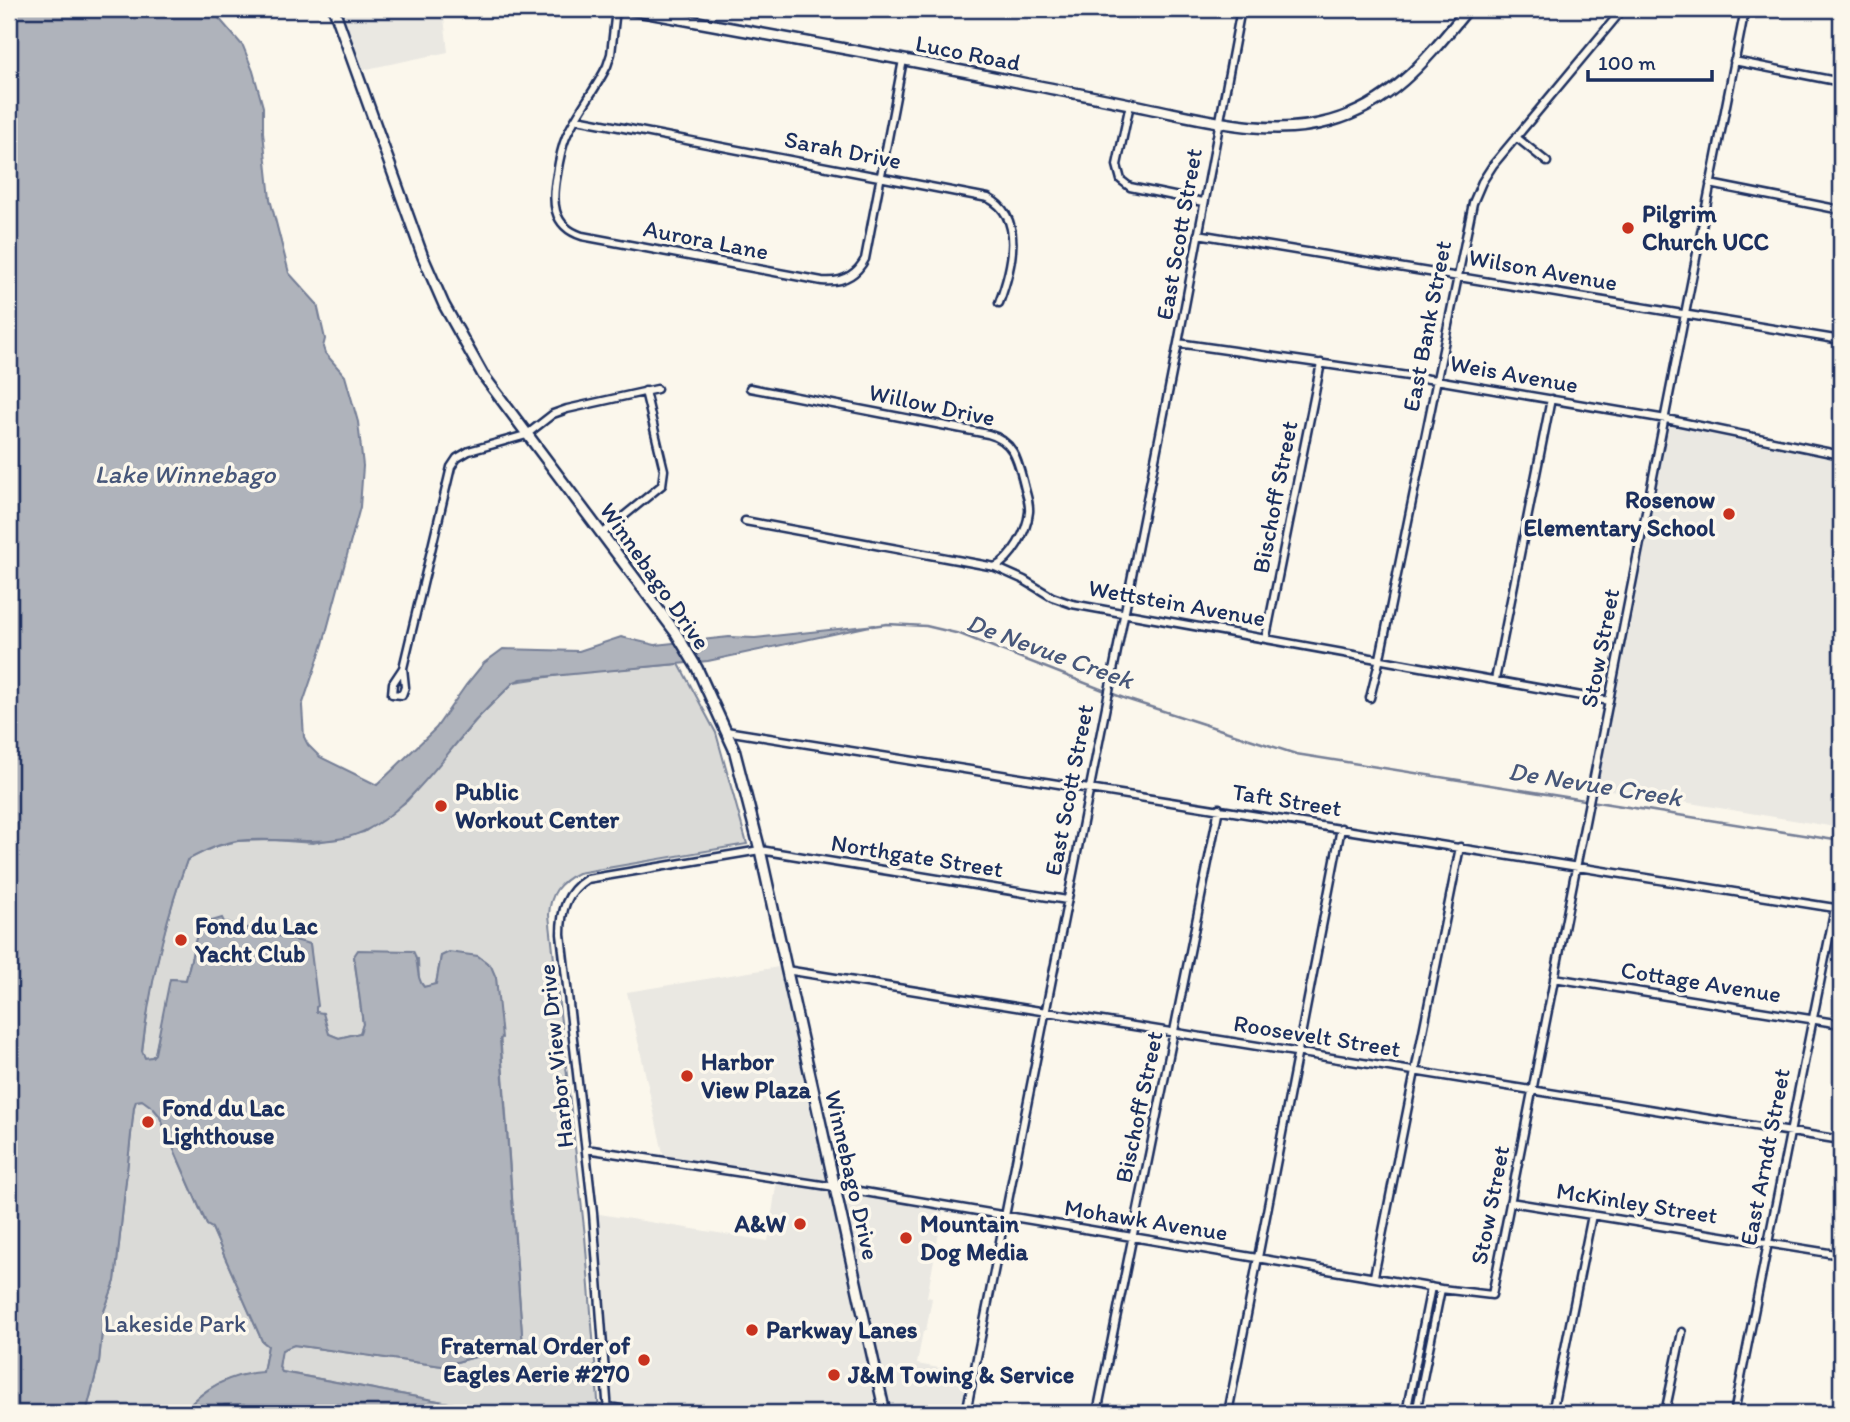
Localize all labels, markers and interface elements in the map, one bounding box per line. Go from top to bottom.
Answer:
street label: Luco Road [913,28,1023,77]
scale bar [1588,38,1712,82]
text: 100 m [1598,50,1656,75]
street label: Sarah Drive [782,124,904,175]
street label: East Scott Street [1149,146,1208,322]
place label: Pilgrim Church UCC [1642,199,1769,256]
street label: Aurora Lane [641,213,771,266]
marker: Pilgrim Church UCC [1620,220,1636,236]
street label: East Bank Street [1396,238,1457,414]
street label: Wilson Avenue [1466,242,1620,297]
street label: Weis Avenue [1448,348,1580,399]
street label: Willow Drive [866,377,998,432]
street label: Bischoff Street [1246,418,1304,576]
water label: Lake Winnebago [95,458,276,490]
place label: Rosenow Elementary School [1524,485,1716,543]
street label: Winnebago Drive [594,496,717,655]
marker: Rosenow Elementary School [1721,506,1737,522]
street label: Wettstein Avenue [1086,573,1268,632]
street label: Stow Street [1574,586,1625,710]
water label: De Nevue Creek [962,606,1139,696]
street label: East Scott Street [1038,702,1099,878]
water label: De Nevue Creek [1506,755,1685,814]
place label: Public Workout Center [455,777,620,834]
street label: Taft Street [1230,777,1344,822]
marker: Public Workout Center [433,798,449,814]
street label: Northgate Street [829,828,1005,883]
place label: Fond du Lac Yacht Club [194,911,318,968]
marker: Fond du Lac Yacht Club [173,932,189,948]
street label: Cottage Avenue [1619,955,1783,1009]
street label: Harbor View Drive [531,963,580,1149]
street label: Roosevelt Street [1231,1008,1403,1063]
street label: Bischoff Street [1108,1028,1169,1186]
place label: Harbor View Plaza [701,1047,812,1104]
street label: East Arndt Street [1733,1066,1796,1248]
marker: Harbor View Plaza [679,1068,695,1084]
street label: Winnebago Drive [819,1087,886,1263]
place label: Fond du Lac Lighthouse [162,1093,285,1151]
marker: Fond du Lac Lighthouse [140,1114,156,1130]
street label: Stow Street [1464,1143,1515,1267]
street label: McKinley Street [1554,1175,1720,1230]
street label: Mohawk Avenue [1062,1192,1230,1247]
place label: A&W [734,1209,786,1238]
place label: Mountain Dog Media [920,1209,1029,1267]
marker: A&W [792,1216,808,1232]
marker: Mountain Dog Media [898,1230,914,1246]
park label: Lakeside Park [104,1309,246,1338]
place label: Parkway Lanes [766,1315,918,1345]
marker: Parkway Lanes [744,1322,760,1338]
place label: Fraternal Order of Eagles Aerie #270 [441,1331,631,1389]
marker: Fraternal Order of Eagles Aerie #270 [636,1352,652,1368]
place label: J&M Towing & Service [847,1360,1074,1390]
marker: J&M Towing & Service [826,1367,842,1383]

